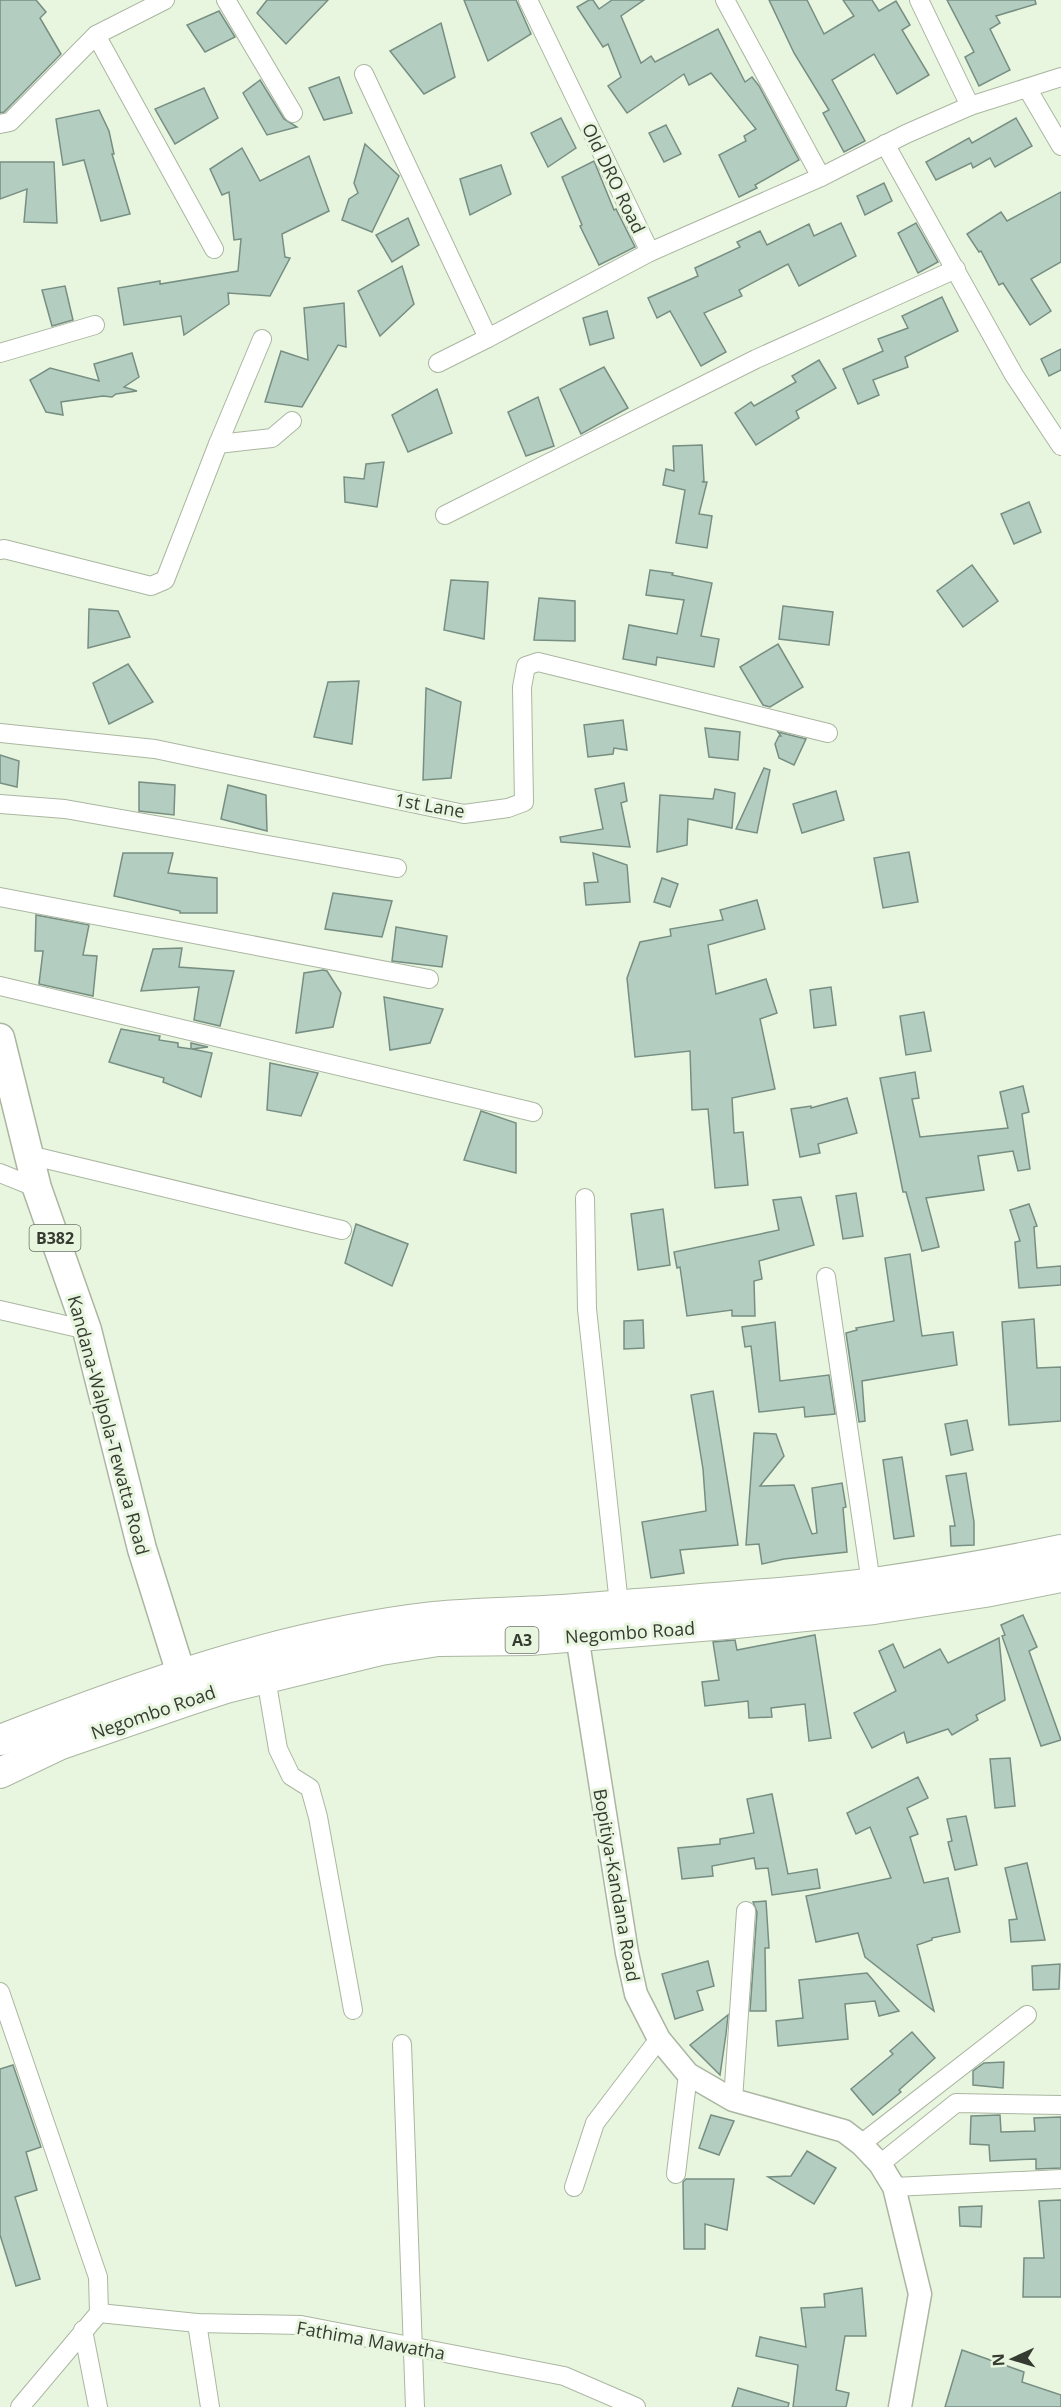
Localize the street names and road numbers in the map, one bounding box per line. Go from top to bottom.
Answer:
street label: Old DRO Road [577,119,651,237]
street label: 1st Lane [393,787,467,823]
road number: B382 [29,1225,80,1251]
street label: Kandana-Walpola-Tewatta Road [63,1293,155,1557]
street label: Negombo Road [564,1615,696,1649]
road number: A3 [506,1627,538,1653]
street label: Negombo Road [87,1679,219,1745]
street label: Bopitiya-Kandana Road [588,1787,646,1983]
street label: Fathima Mawatha [295,2315,447,2365]

